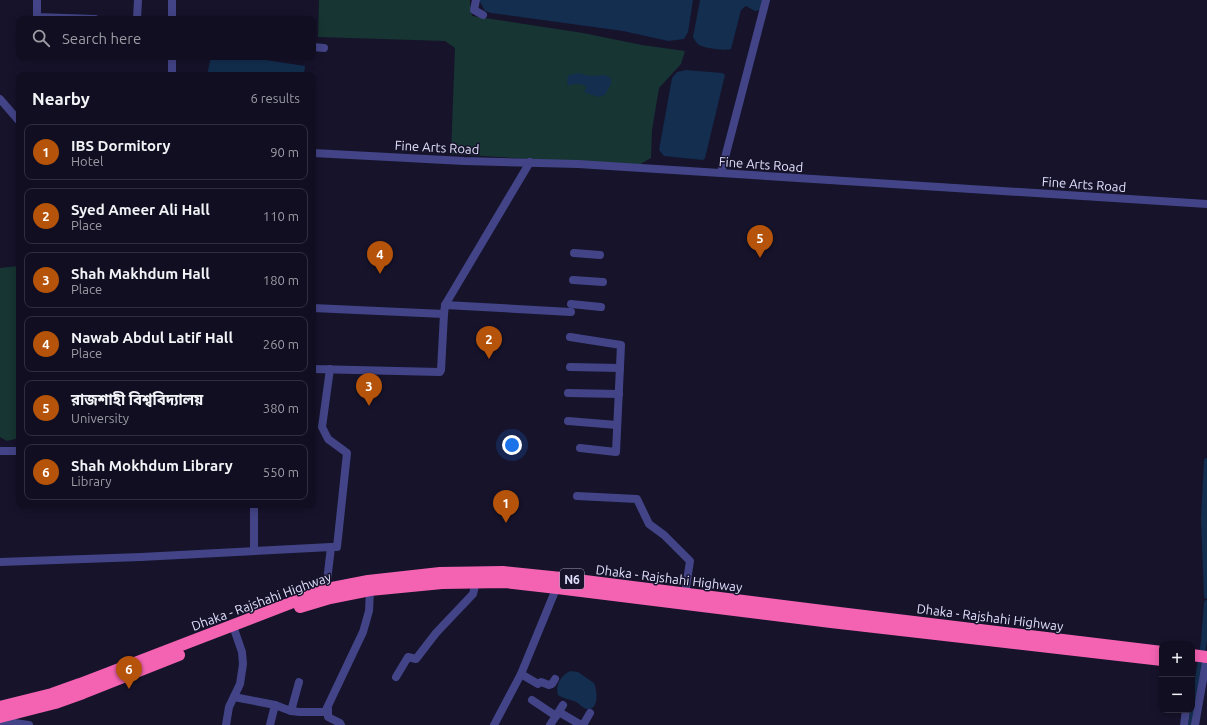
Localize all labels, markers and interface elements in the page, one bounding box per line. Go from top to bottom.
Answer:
search box [16,16,316,60]
icon: search [30,27,52,49]
text: Search here [62,30,141,47]
text: Nearby [32,89,90,108]
text: 6 results [250,91,300,105]
text: IBS Dormitory [71,137,171,154]
street label: Fine Arts Road [394,138,480,156]
text: 1 [42,145,50,159]
text: 90 m [270,145,299,159]
text: Hotel [71,154,103,168]
street label: Fine Arts Road [718,154,804,174]
street label: Fine Arts Road [1041,174,1127,194]
text: Syed Ameer Ali Hall [71,201,210,218]
text: 2 [42,209,50,223]
text: 110 m [263,209,299,223]
text: Place [71,218,102,232]
pin: 5 [747,225,773,258]
pin: 4 [367,241,393,274]
text: Shah Makhdum Hall [71,265,210,282]
text: 3 [42,273,50,287]
text: 180 m [263,273,299,287]
text: Place [71,282,102,296]
pin: 2 [476,326,502,359]
text: Nawab Abdul Latif Hall [71,329,233,346]
text: 4 [42,337,50,351]
text: 260 m [263,337,299,351]
text: Place [71,346,102,360]
pin: 3 [356,373,382,406]
text: রাজশাহী বিশ্ববিদ্যালয় [71,391,203,408]
text: 5 [42,401,50,415]
text: 380 m [263,401,299,415]
text: University [71,411,129,425]
your location [502,435,522,455]
text: Shah Mokhdum Library [71,457,233,474]
text: 6 [42,465,50,479]
text: 550 m [263,465,299,479]
text: Library [71,474,111,488]
pin: 1 [493,490,519,523]
street label: Dhaka - Rajshahi Highway [595,562,743,594]
street label: Dhaka - Rajshahi Highway [189,569,333,633]
road number: N6 [560,569,584,589]
street label: Dhaka - Rajshahi Highway [916,601,1064,633]
map controls [1159,641,1195,713]
button: + [1159,641,1195,677]
pin: 6 [116,656,142,689]
button: − [1159,677,1195,713]

